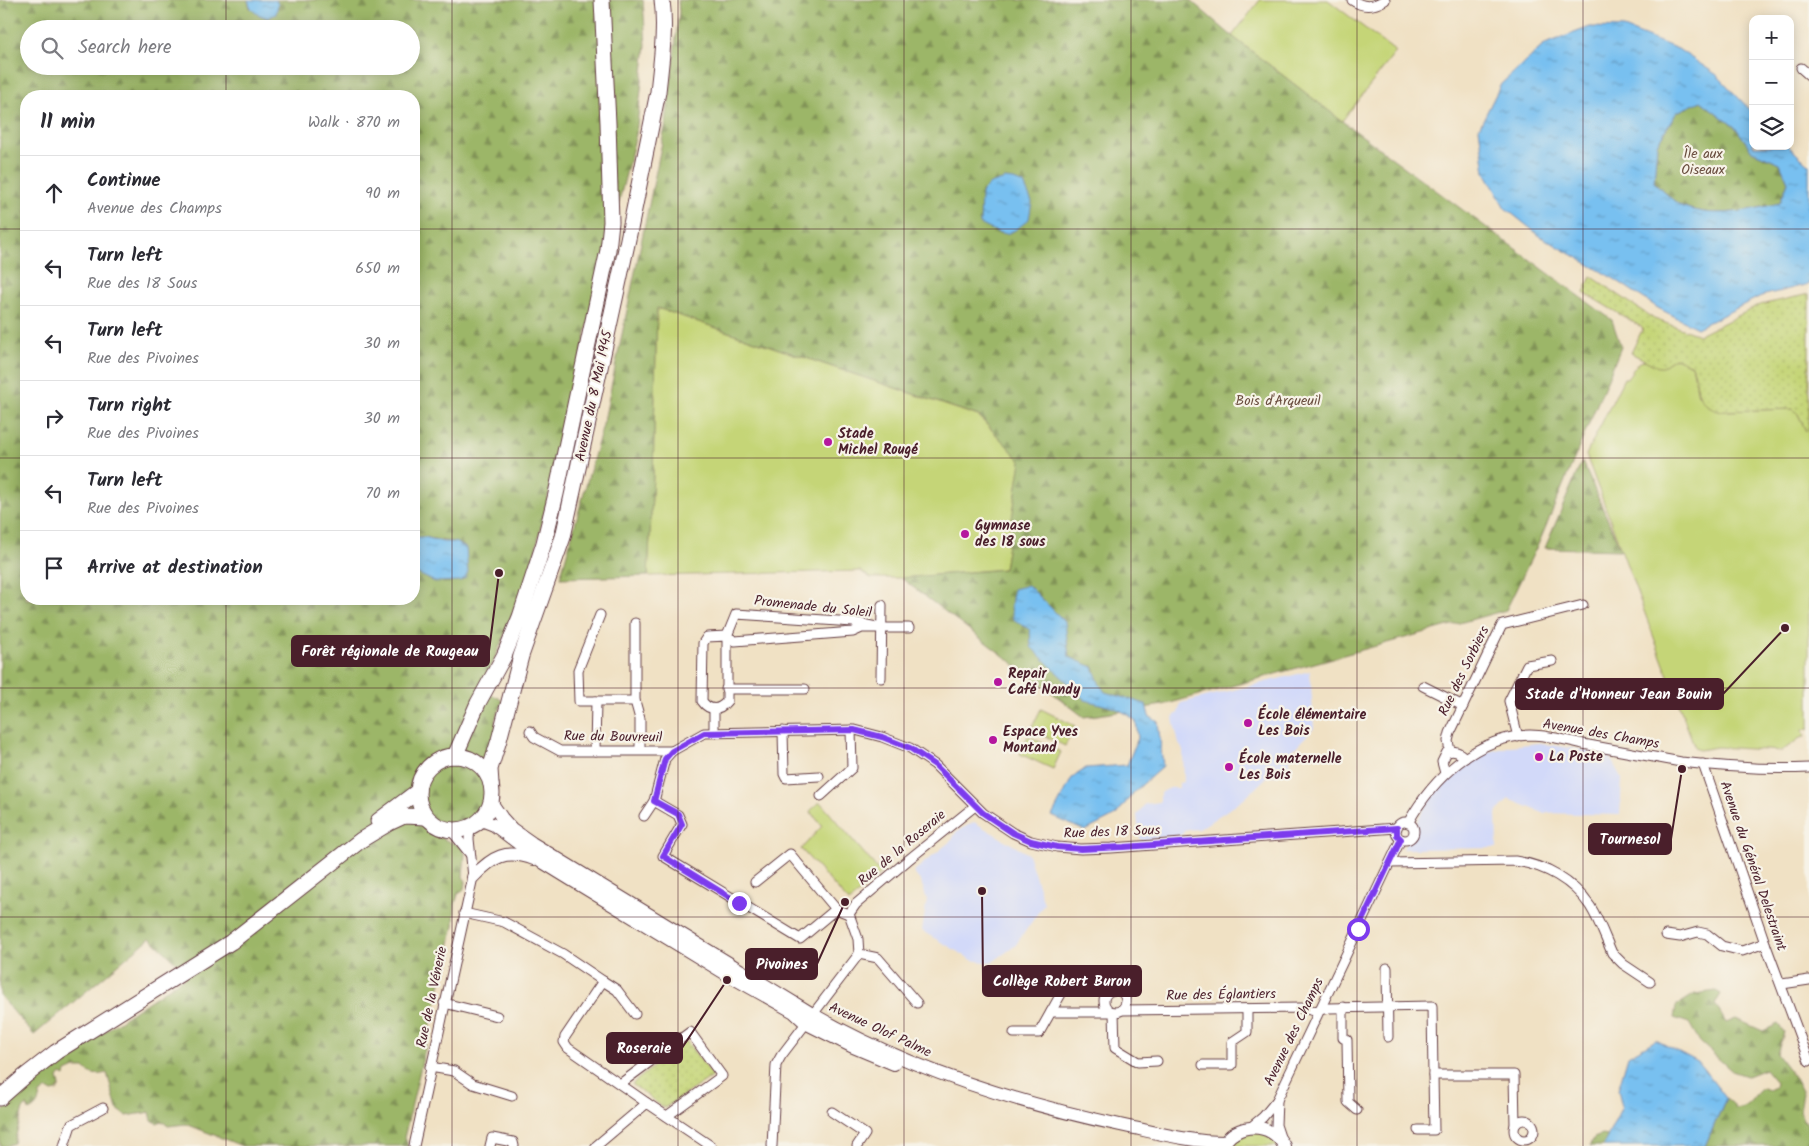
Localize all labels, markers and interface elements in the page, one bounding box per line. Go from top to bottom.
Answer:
map controls [1749,15,1794,150]
button: + [1749,15,1794,60]
search box [20,20,420,75]
text: Search here [78,33,172,63]
icon: search [38,34,66,62]
button: − [1749,60,1794,105]
button: layers [1749,105,1794,150]
text: 11 min [40,106,95,139]
text: Walk · 870 m [308,110,400,135]
park label: Île aux Oiseaux [1681,143,1726,181]
text: Continue [87,166,160,196]
icon: ahead [40,179,68,207]
text: 90 m [365,181,400,206]
text: Avenue des Champs [87,196,222,221]
text: Turn left [87,241,162,271]
icon: left [40,254,68,282]
text: 650 m [355,256,400,281]
text: Rue des 18 Sous [87,271,197,296]
text: Turn left [87,316,162,346]
street label: Avenue du 8 Mai 1945 [569,327,619,463]
icon: left [40,329,68,357]
text: 30 m [364,331,400,356]
text: Rue des Pivoines [87,346,199,371]
park label: Bois d'Arqueuil [1235,390,1321,412]
text: Turn right [87,391,172,421]
icon: right [40,404,68,432]
text: 30 m [364,406,400,431]
text: Rue des Pivoines [87,421,199,446]
place label: Stade Michel Rougé [838,423,918,461]
marker: Stade Michel Rougé [822,436,834,448]
text: Turn left [87,466,162,496]
icon: left [40,479,68,507]
text: 70 m [365,481,400,506]
text: Rue des Pivoines [87,496,199,521]
place label: Gymnase des 18 sous [975,515,1046,553]
marker: Gymnase des 18 sous [959,528,971,540]
text: Arrive at destination [87,553,263,583]
icon: arrive [40,554,68,582]
street label: Promenade du Soleil [753,590,874,624]
street label: Rue des Sorbiers [1433,622,1495,720]
callout: Forêt régionale de Rougeau [292,636,489,666]
text: Forêt régionale de Rougeau [302,640,479,664]
place label: Repair Café Nandy [1008,663,1081,701]
marker: Repair Café Nandy [992,676,1004,688]
callout: Stade d'Honneur Jean Bouin [1516,679,1723,709]
text: Stade d'Honneur Jean Bouin [1526,683,1712,707]
place label: École élémentaire Les Bois [1258,704,1367,742]
street label: Avenue des Champs [1541,713,1661,755]
marker: École élémentaire Les Bois [1242,717,1254,729]
place label: Espace Yves Montand [1003,721,1079,759]
street label: Rue du Bouvreuil [564,725,663,749]
marker: Espace Yves Montand [987,734,999,746]
place label: La Poste [1549,746,1603,768]
place label: École maternelle Les Bois [1239,748,1342,786]
marker: La Poste [1533,751,1545,763]
marker: École maternelle Les Bois [1223,761,1235,773]
street label: Avenue du Général Delestraint [1714,778,1793,955]
street label: Rue de la Roseraie [853,804,951,891]
street label: Rue des 18 Sous [1063,819,1161,845]
callout: Tournesol [1589,824,1671,854]
text: Tournesol [1599,828,1661,852]
route end [728,892,751,915]
route start [1347,918,1370,941]
street label: Rue de la Vénerie [411,944,454,1050]
callout: Pivoines [746,949,817,979]
text: Pivoines [756,953,808,977]
callout: Collège Robert Buron [983,966,1141,996]
text: Collège Robert Buron [993,970,1131,994]
street label: Avenue des Champs [1258,974,1330,1090]
street label: Rue des Églantiers [1166,983,1276,1007]
street label: Avenue Olof Palme [825,997,936,1064]
callout: Roseraie [607,1033,682,1063]
text: Roseraie [617,1037,672,1061]

